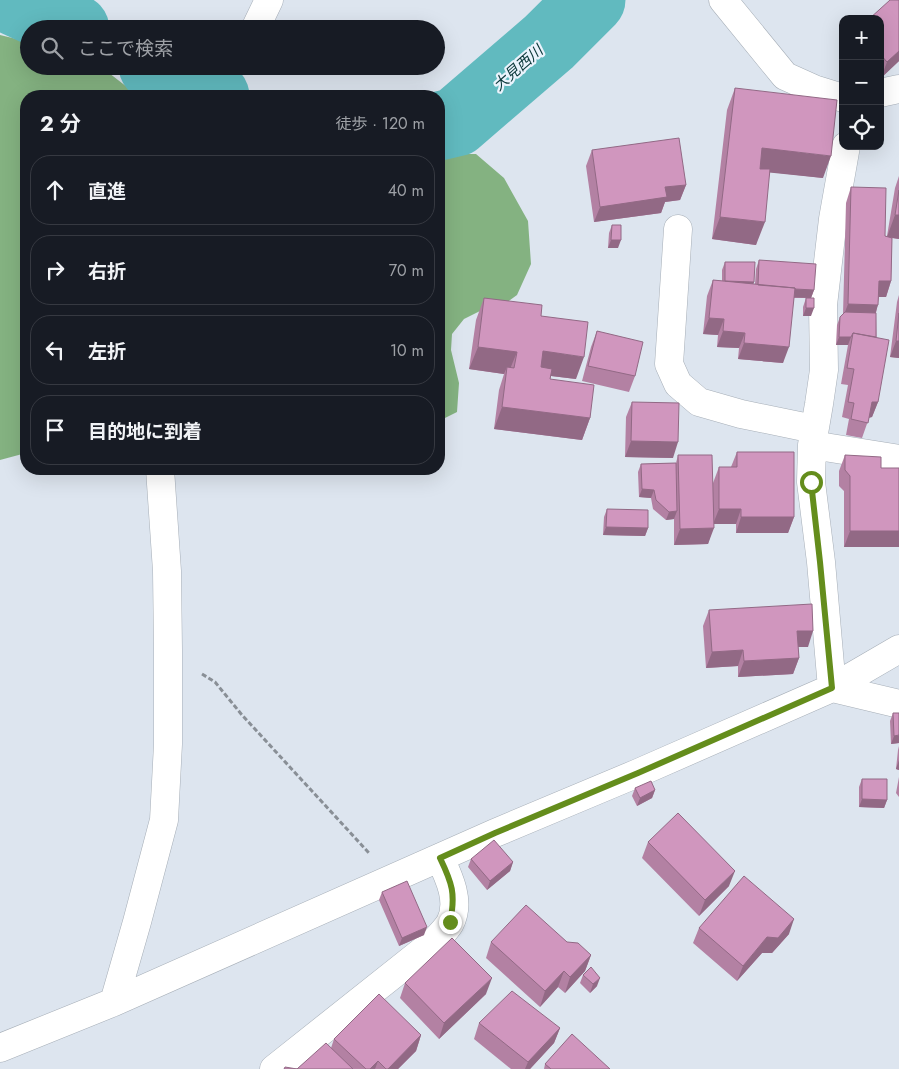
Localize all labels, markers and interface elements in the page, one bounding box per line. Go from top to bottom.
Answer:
map controls [839,15,884,150]
button: + [839,15,884,60]
search box [20,20,445,75]
icon: search [38,34,66,62]
text: ここで検索 [78,35,173,62]
water label: 大見西川 [488,39,549,96]
button: − [839,60,884,105]
button: locate [839,105,884,150]
text: 2 分 [40,109,81,139]
text: 徒歩 · 120 m [335,112,425,135]
icon: ahead [41,176,69,204]
text: 直進 [88,178,126,205]
text: 40 m [388,179,424,202]
icon: right [41,256,69,284]
text: 右折 [88,258,126,285]
text: 70 m [389,259,424,282]
icon: left [41,336,69,364]
text: 左折 [88,338,126,365]
text: 10 m [390,339,424,362]
icon: arrive [41,416,69,444]
text: 目的地に到着 [88,418,202,445]
route start [800,471,823,494]
route end [439,911,462,934]

